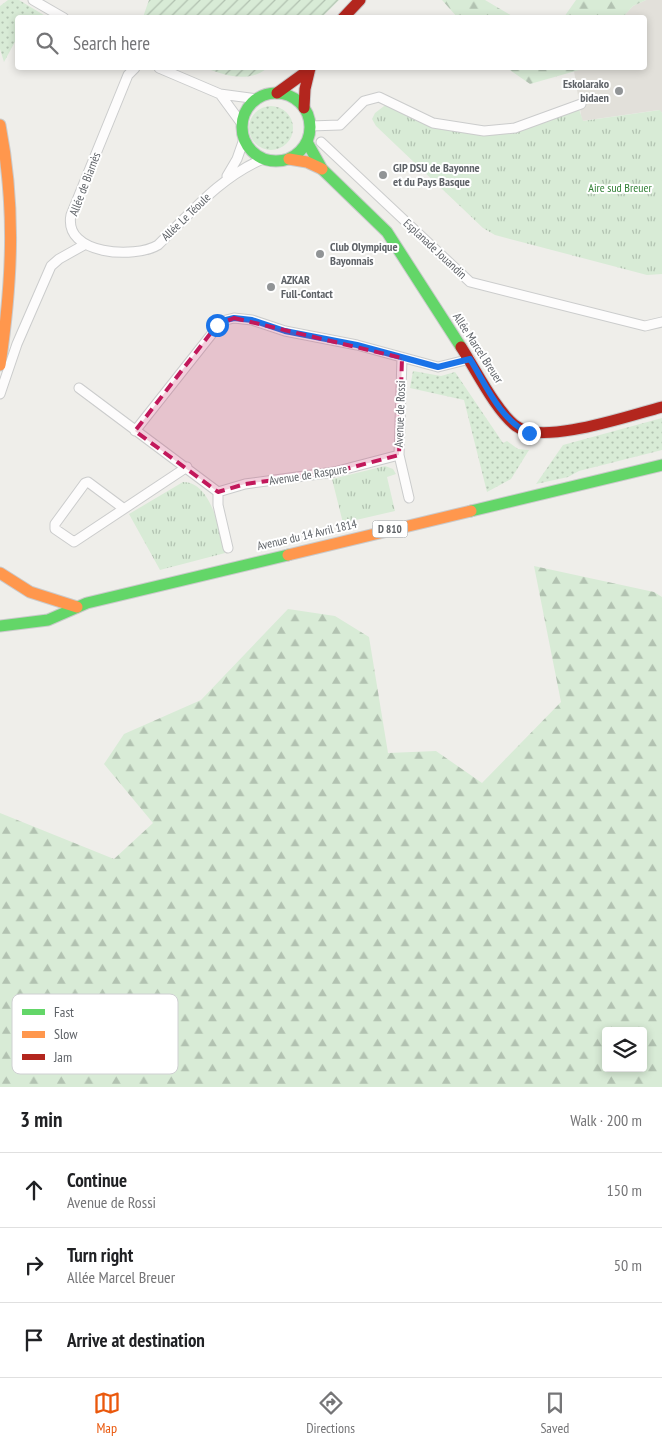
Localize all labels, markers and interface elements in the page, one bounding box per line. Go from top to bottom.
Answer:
search box [15,15,647,70]
icon: search [33,29,61,57]
text: Search here [73,31,150,55]
place label: Eskolarako bidaen [563,76,610,105]
marker: Eskolarako bidaen [613,85,625,97]
street label: Allée de Biarnès [66,150,104,218]
place label: GIP DSU de Bayonne et du Pays Basque [393,160,480,189]
marker: GIP DSU de Bayonne et du Pays Basque [377,169,389,181]
park label: Aire sud Breuer [588,180,652,195]
street label: Allée Le Téoule [158,189,213,244]
street label: Esplanade Jouandin [401,215,470,282]
place label: Club Olympique Bayonnais [330,239,398,268]
marker: Club Olympique Bayonnais [314,248,326,260]
place label: AZKAR Full-Contact [280,272,333,301]
marker: AZKAR Full-Contact [265,281,277,293]
street label: Allée Marcel Breuer [450,310,507,386]
route start [206,314,229,337]
street label: Avenue de Rossi [391,380,408,448]
route end [518,422,541,445]
street label: Avenue de Raspure [268,461,348,488]
street label: Avenue du 14 Avril 1814 [256,516,359,553]
road number: D 810 [372,520,408,538]
legend [12,994,178,1074]
text: Fast [54,1003,74,1021]
text: Slow [54,1025,78,1043]
map controls [602,1027,647,1072]
button: layers [602,1027,647,1072]
text: Jam [53,1048,72,1066]
text: 3 min [20,1106,62,1133]
text: Walk · 200 m [570,1110,642,1130]
text: Continue [67,1168,127,1192]
icon: ahead [20,1176,48,1204]
text: 150 m [607,1180,642,1200]
text: Avenue de Rossi [67,1192,156,1212]
text: Turn right [67,1243,133,1267]
icon: right [20,1251,48,1279]
text: 50 m [614,1255,642,1275]
text: Allée Marcel Breuer [67,1267,175,1287]
icon: arrive [20,1326,48,1354]
text: Arrive at destination [67,1328,205,1352]
tab: Map [93,1389,121,1437]
tab: Directions [306,1389,355,1437]
tab: Saved [540,1389,569,1437]

